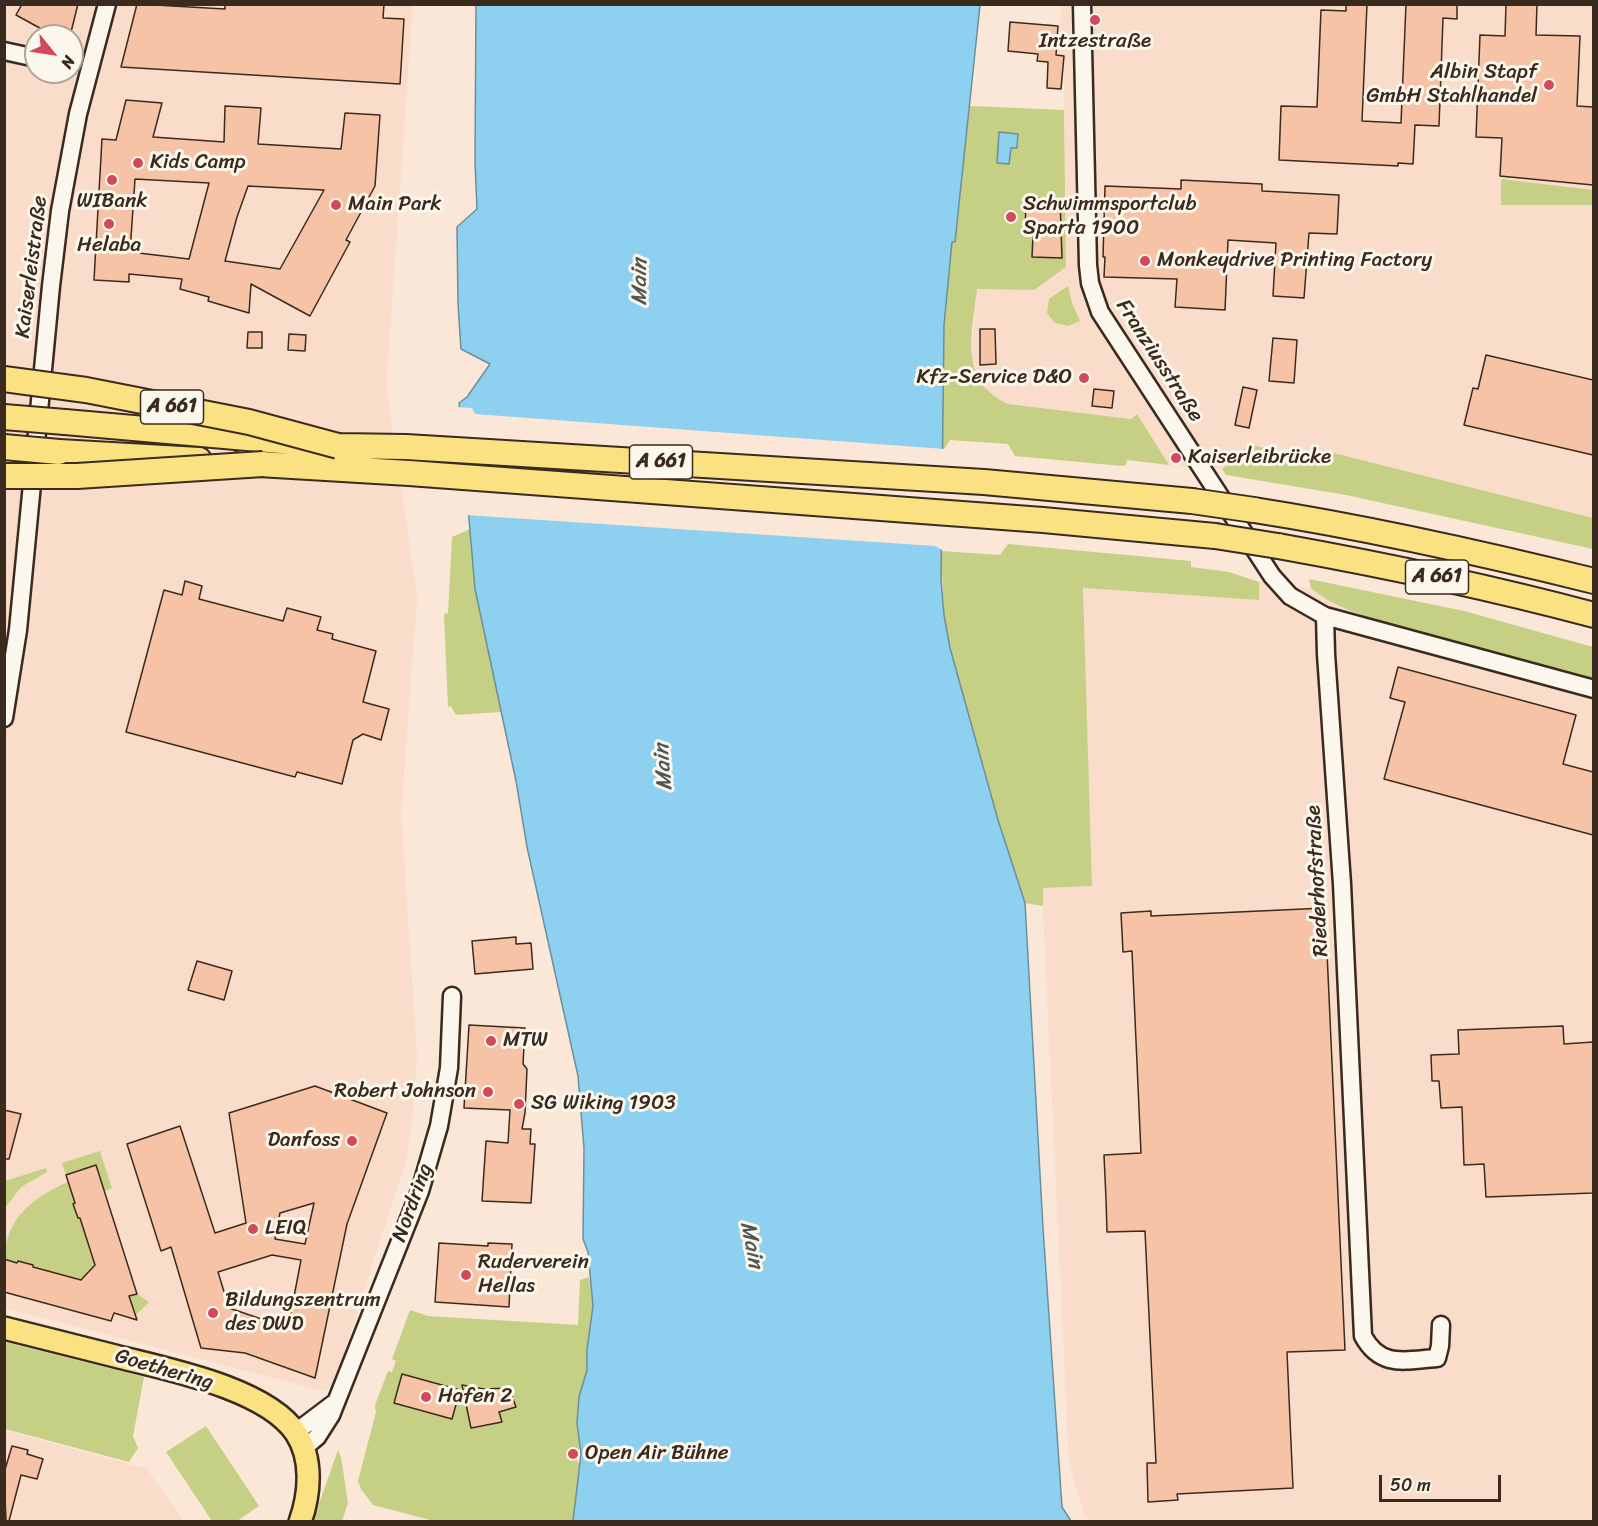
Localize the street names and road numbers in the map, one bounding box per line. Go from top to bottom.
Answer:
street label: Kaiserleistraße [11,194,53,340]
street label: Franziusstraße [1110,295,1208,427]
road number: A 661 [140,390,204,424]
road number: A 661 [630,445,692,479]
road number: A 661 [1406,560,1468,594]
street label: Riederhofstraße [1301,804,1335,958]
street label: Nordring [387,1161,439,1245]
street label: Goethering [112,1344,216,1396]

